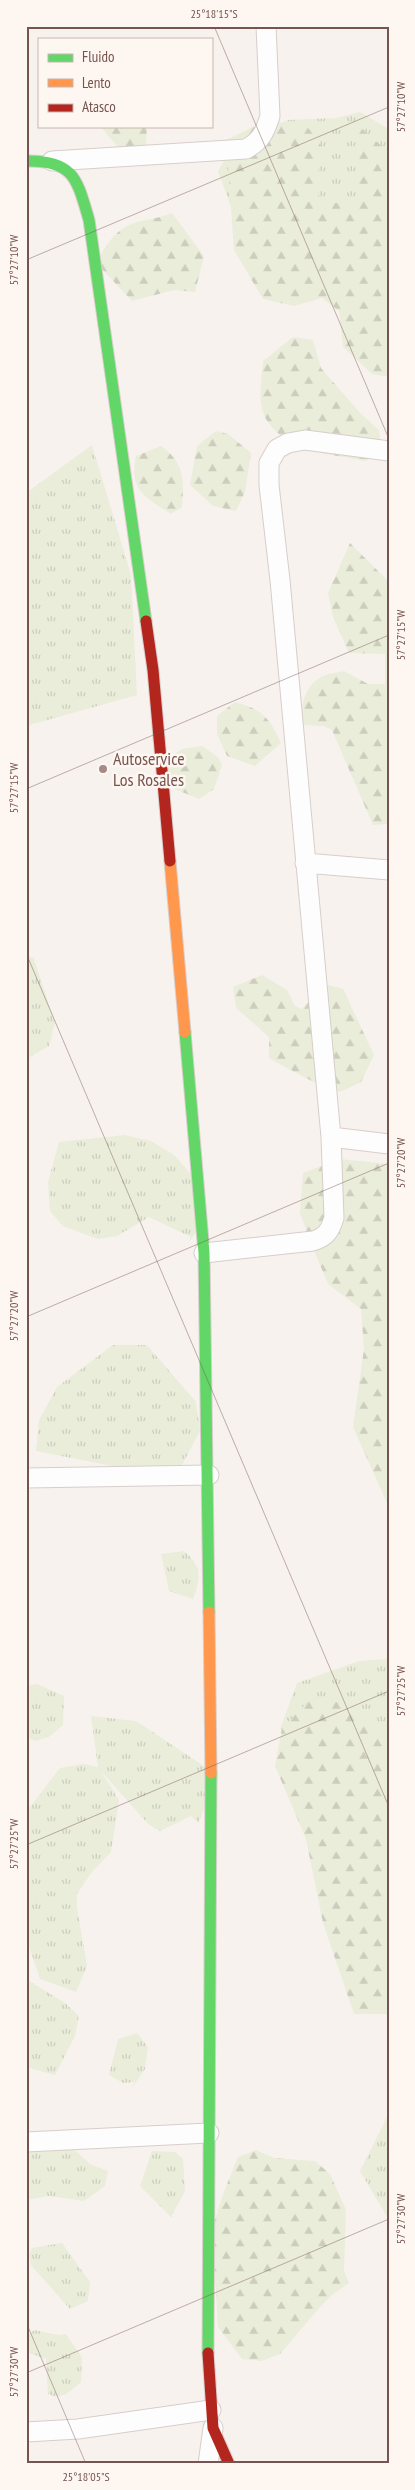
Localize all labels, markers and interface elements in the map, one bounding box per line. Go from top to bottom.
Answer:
text: 25°18'15"S [190,6,238,21]
legend [38,38,212,128]
text: Fluido [82,47,114,66]
text: Lento [82,73,111,92]
text: 57°27'10"W [393,82,408,132]
text: Atasco [82,97,116,116]
text: 57°27'10"W [6,235,21,285]
text: 57°27'15"W [393,610,408,660]
place label: Autoservice Los Rosales [113,747,185,791]
text: 57°27'15"W [6,763,21,813]
marker: Autoservice Los Rosales [97,763,109,775]
text: 57°27'20"W [393,1138,408,1188]
text: 57°27'20"W [6,1291,21,1341]
text: 57°27'25"W [393,1666,408,1716]
text: 57°27'25"W [6,1819,21,1869]
text: 57°27'30"W [393,2194,408,2244]
text: 57°27'30"W [6,2347,21,2397]
text: 25°18'05"S [62,2469,110,2484]

